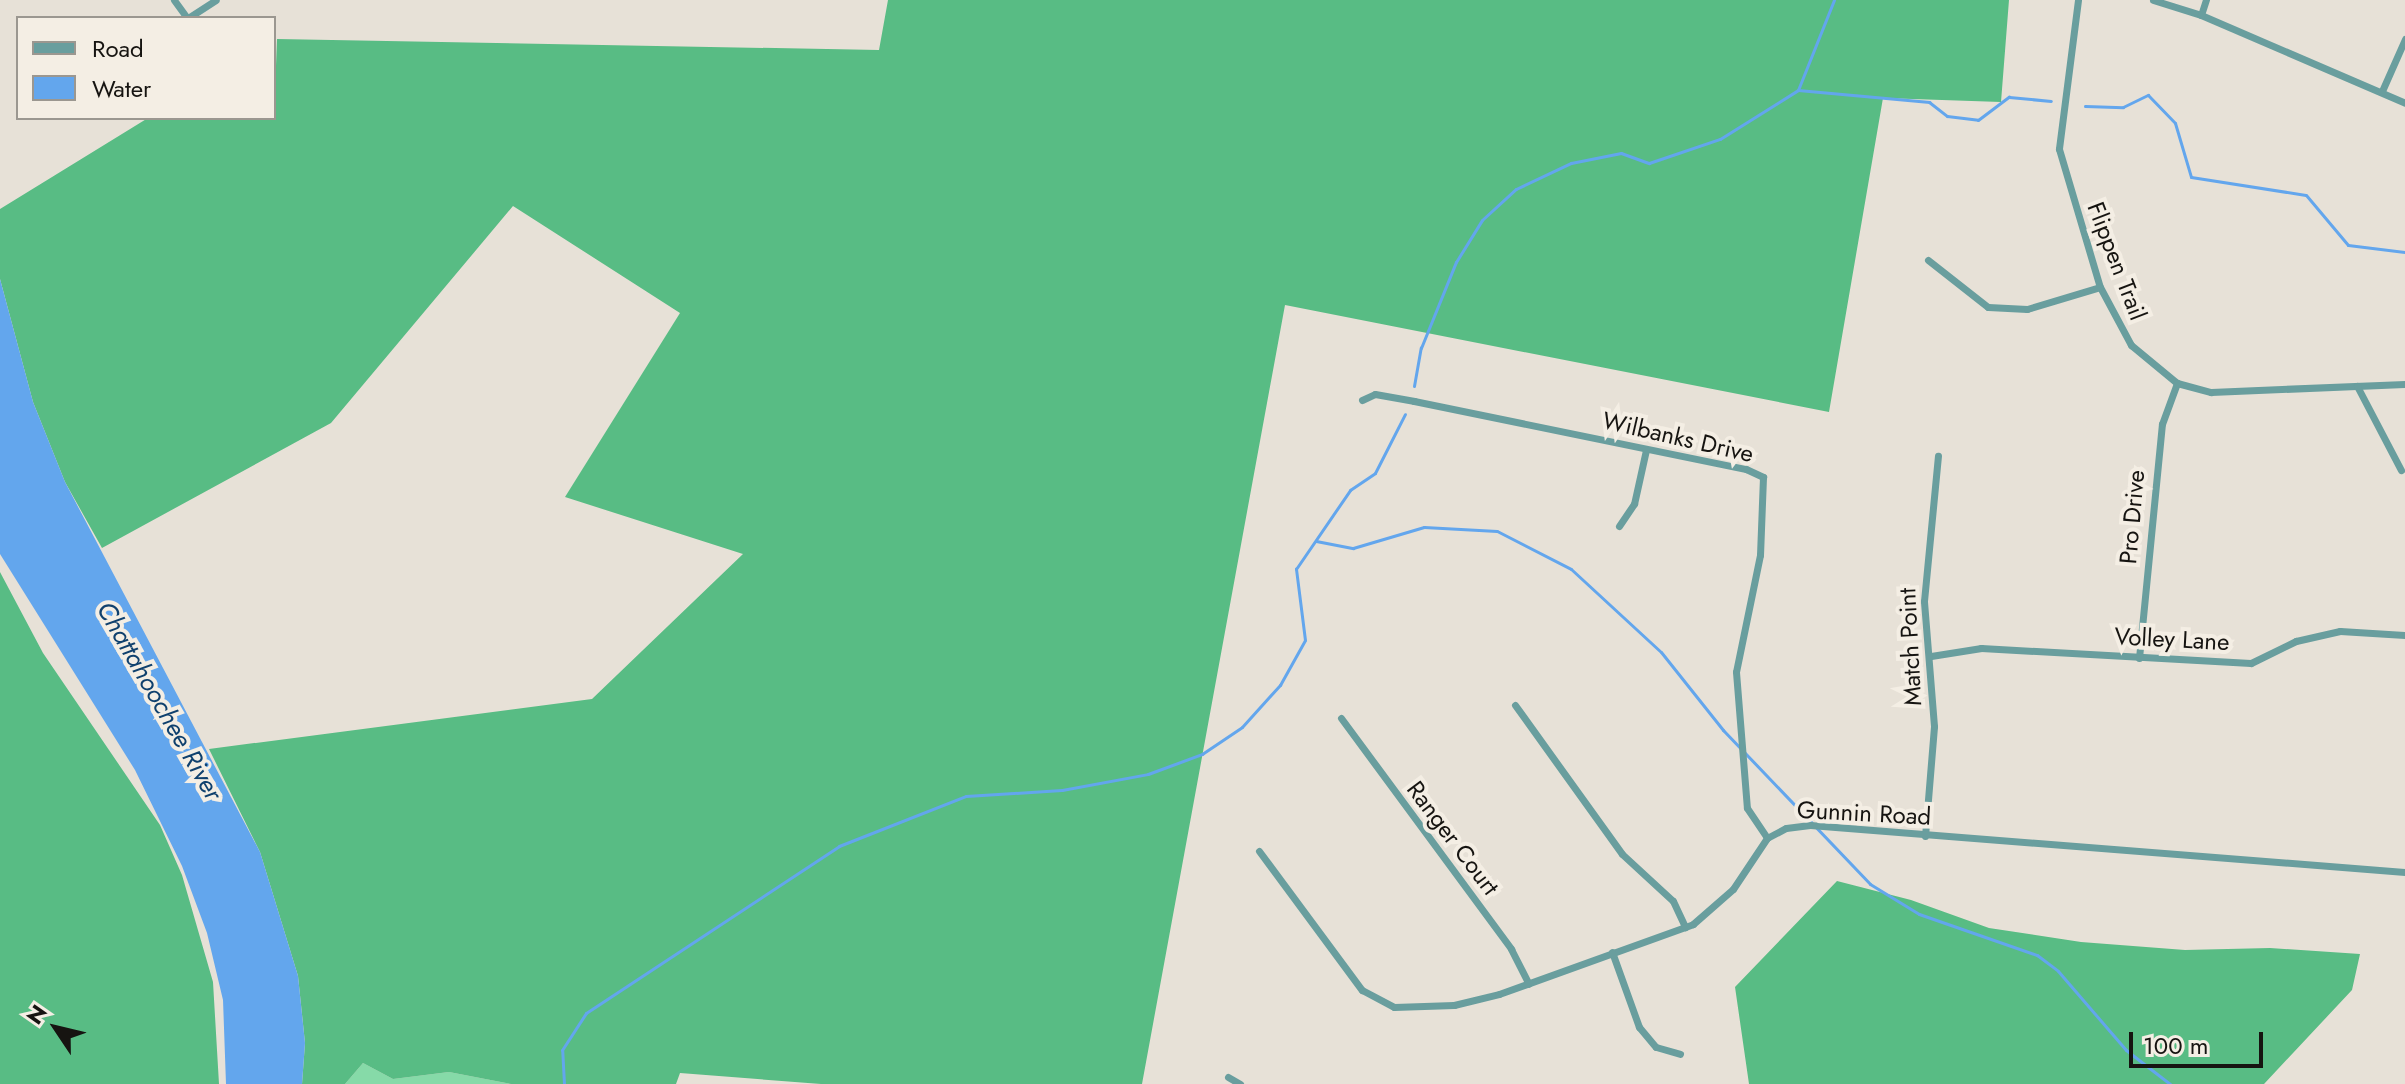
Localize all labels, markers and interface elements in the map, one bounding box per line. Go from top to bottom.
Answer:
legend [16,16,276,120]
text: Road [92,31,144,66]
text: Water [92,71,151,106]
street label: Flippen Trail [2081,198,2153,324]
street label: Wilbanks Drive [1600,406,1756,468]
street label: Pro Drive [2114,469,2150,565]
street label: Match Point [1893,587,1927,707]
water label: Chattahoochee River [89,596,229,806]
street label: Volley Lane [2114,622,2230,656]
street label: Ranger Court [1401,775,1505,901]
street label: Gunnin Road [1796,795,1932,831]
north arrow [16,988,96,1068]
text: N [18,998,54,1031]
scale bar [2133,1016,2267,1066]
text: 100 m [2143,1028,2209,1063]

